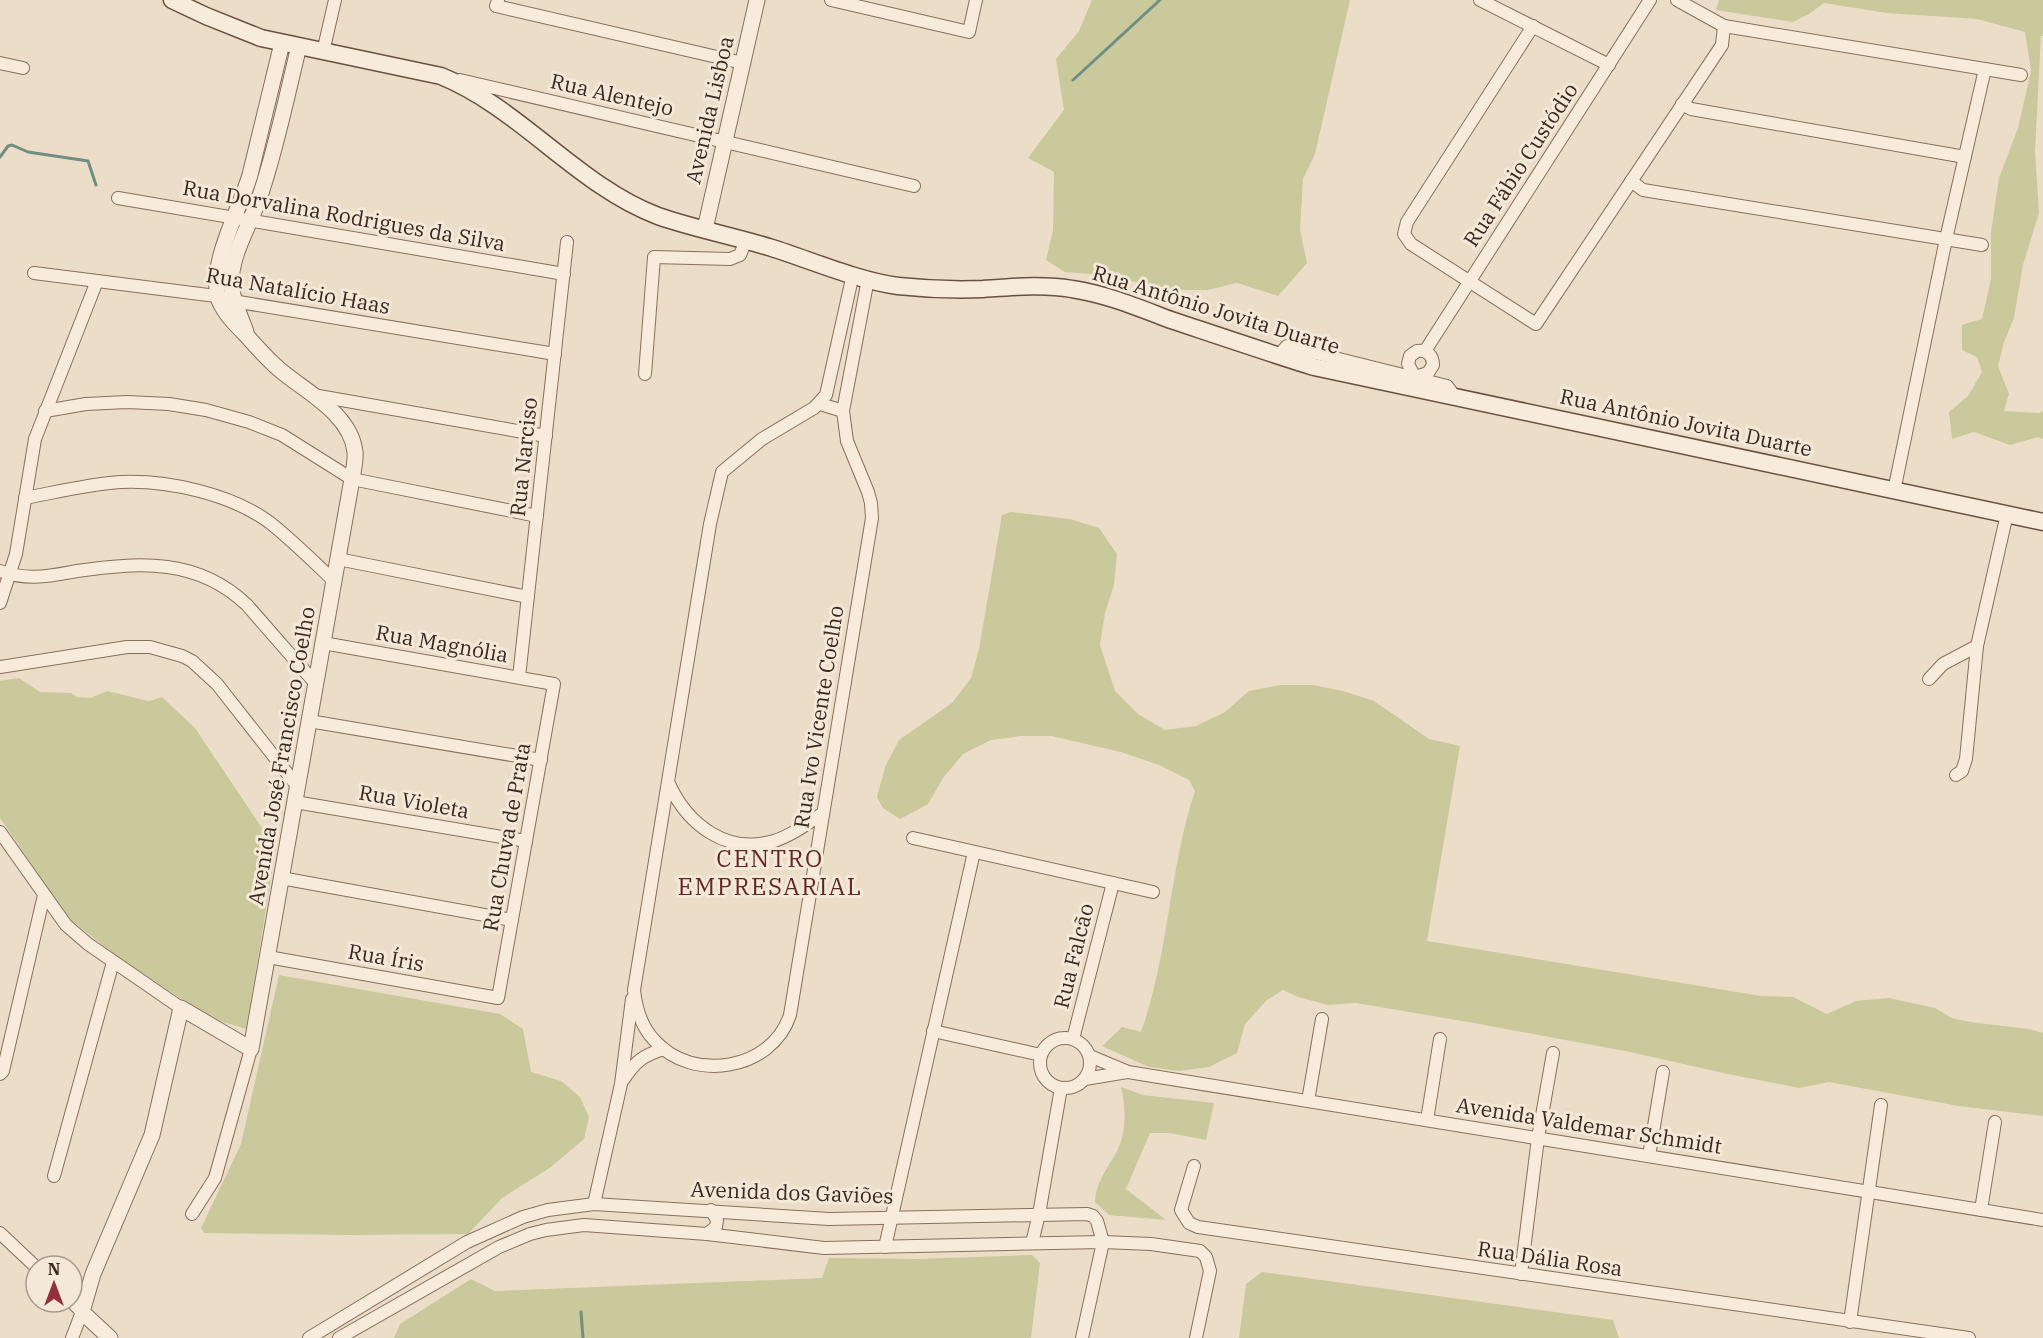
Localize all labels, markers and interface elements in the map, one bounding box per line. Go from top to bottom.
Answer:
street label: Avenida Lisboa [678,33,740,186]
street label: Rua Alentejo [548,66,676,122]
street label: Rua Fábio Custódio [1457,77,1584,252]
street label: Rua Dorvalina Rodrigues da Silva [181,173,508,257]
street label: Rua Antônio Jovita Duarte [1089,258,1343,360]
street label: Rua Natalício Haas [204,260,392,320]
street label: Rua Antônio Jovita Duarte [1557,382,1815,462]
street label: Rua Narciso [503,396,543,518]
street label: Rua Ivo Vicente Coelho [787,603,849,830]
street label: Avenida José Francisco Coelho [241,604,321,907]
street label: Rua Magnólia [374,618,511,668]
street label: Rua Chuva de Prata [476,740,536,934]
street label: Rua Violeta [357,778,472,825]
district label: CENTRO EMPRESARIAL [678,842,862,902]
street label: Rua Falcão [1046,900,1100,1011]
street label: Rua Íris [346,937,426,977]
street label: Avenida Valdemar Schmidt [1454,1090,1724,1160]
street label: Avenida dos Gaviões [690,1174,894,1210]
street label: Rua Dália Rosa [1476,1234,1625,1282]
north arrow [24,1254,84,1314]
text: N [48,1259,60,1279]

